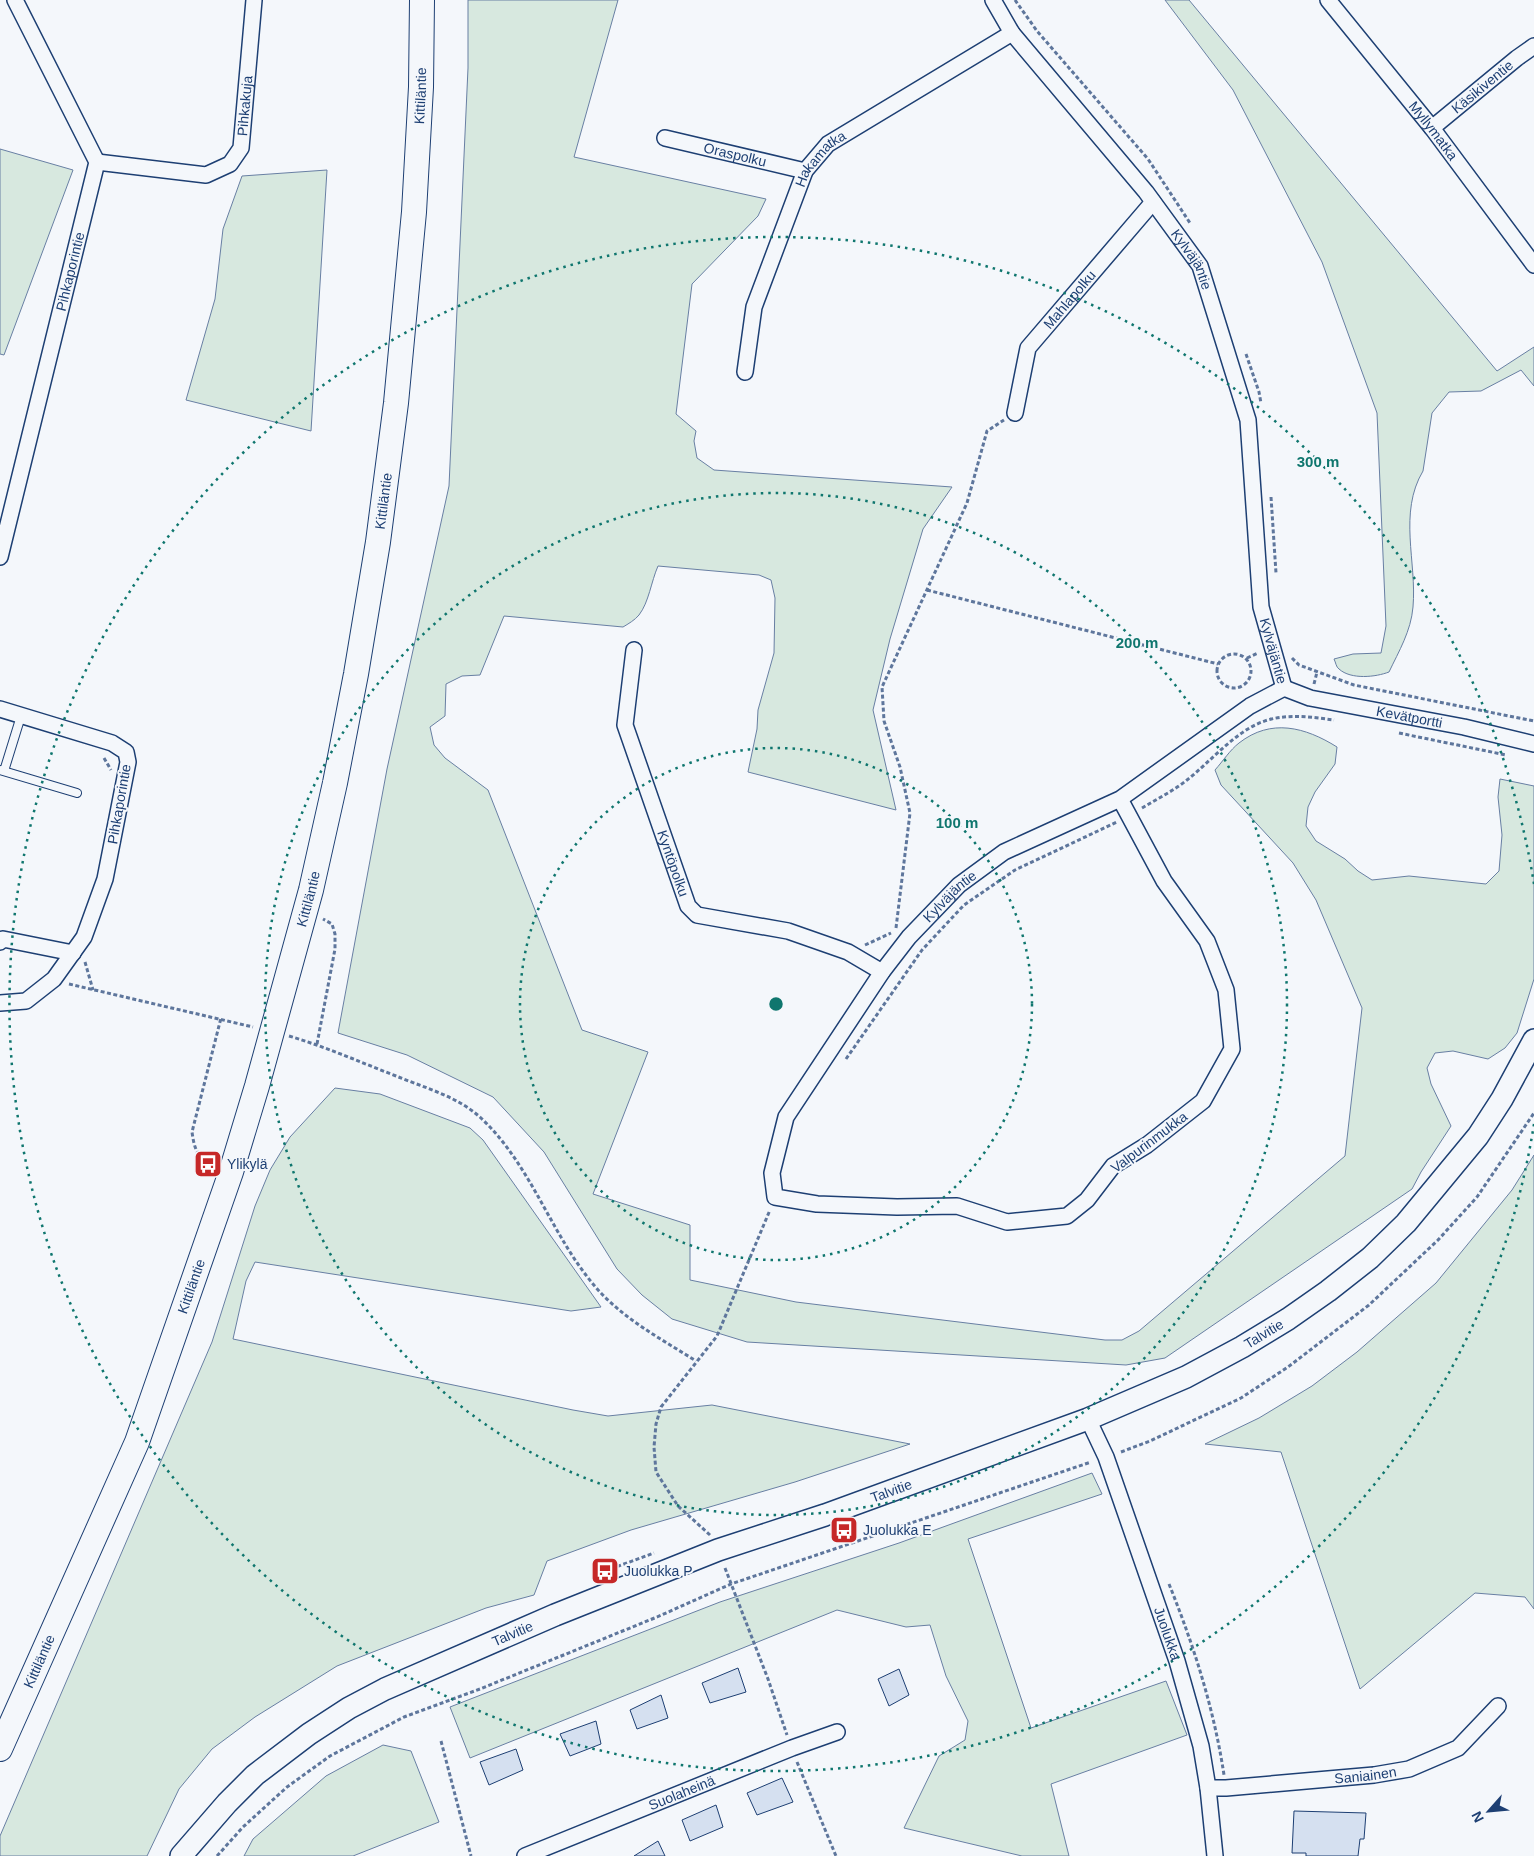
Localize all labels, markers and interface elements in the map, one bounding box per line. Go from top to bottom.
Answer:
street label: Käsikiventie [1448,57,1516,117]
street label: Kittiläntie [411,67,429,125]
street label: Pihkakuja [234,75,255,137]
street label: Myllymatka [1406,98,1461,164]
street label: Hakamatka [792,127,849,189]
street label: Oraspolku [702,139,768,170]
street label: Kylväjäntie [1168,226,1215,292]
street label: Pihkaporintie [53,230,88,313]
street label: Mahlapolku [1040,267,1099,332]
text: 300 m [1297,453,1339,470]
street label: Kittiläntie [372,472,395,530]
street label: Kylväjäntie [1257,616,1290,686]
text: 200 m [1116,634,1158,651]
street label: Kevätportti [1375,703,1444,731]
street label: Pihkaporintie [104,763,134,845]
text: 100 m [936,814,978,831]
street label: Kyntöpolku [654,828,692,899]
street label: Kylväjäntie [920,867,980,925]
street label: Kittiläntie [293,869,323,928]
centre of rings [767,995,785,1013]
street label: Valpurinmukka [1108,1108,1191,1176]
bus stop icon: Ylikylä [193,1149,223,1179]
place label: Ylikylä [227,1156,268,1172]
street label: Kittiläntie [174,1257,208,1316]
street label: Talvitie [1241,1316,1286,1352]
street label: Talvitie [868,1476,914,1506]
bus stop icon: Juolukka E [829,1515,859,1545]
place label: Juolukka E [863,1522,931,1538]
bus stop icon: Juolukka P [590,1556,620,1586]
place label: Juolukka P [624,1563,692,1579]
street label: Juolukka [1151,1605,1184,1663]
street label: Talvitie [490,1618,535,1649]
street label: Kittiläntie [20,1632,58,1691]
street label: Saniainen [1334,1763,1398,1786]
street label: Suolaheinä [646,1772,717,1813]
north arrow [1464,1786,1514,1836]
text: N [1468,1809,1487,1825]

